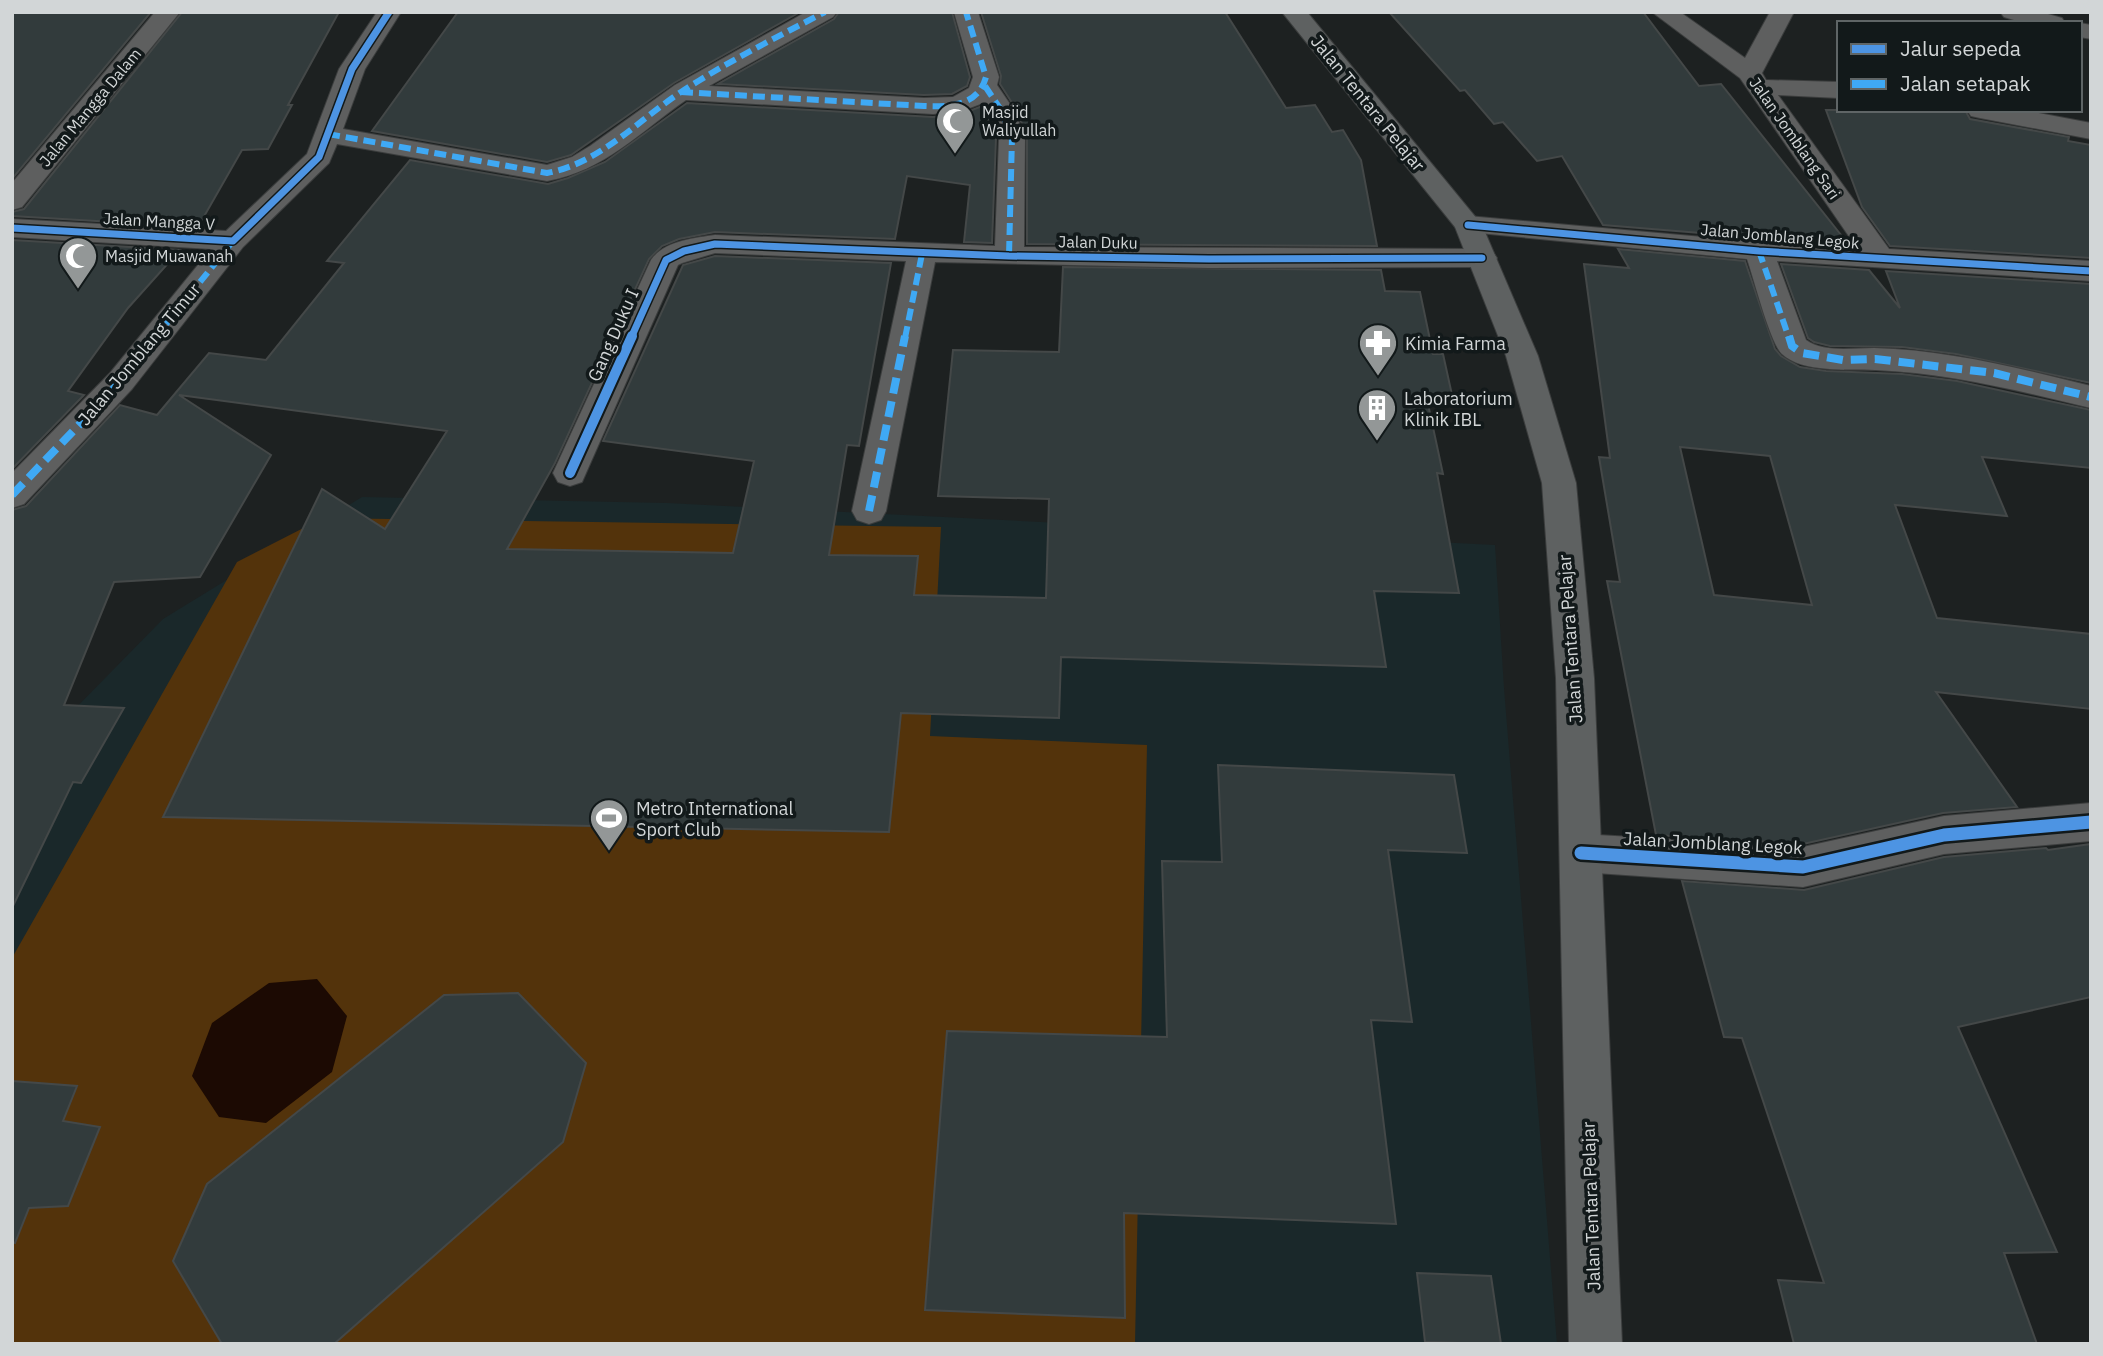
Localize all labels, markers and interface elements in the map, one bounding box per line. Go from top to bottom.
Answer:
legend [1837,21,2082,112]
street label: Jalan Tentara Pelajar [1306,30,1430,176]
text: Jalur sepeda [1900,34,2021,62]
street label: Jalan Mangga Dalam [35,44,145,170]
text: Jalan setapak [1900,69,2031,97]
street label: Jalan Jomblang Sari [1745,73,1845,203]
mosque icon: Masjid Waliyullah [934,100,976,155]
place label: Masjid Waliyullah [982,102,1056,140]
street label: Jalan Mangga V [103,208,216,234]
street label: Jalan Jomblang Legok [1700,219,1861,253]
street label: Jalan Duku [1058,231,1138,253]
mosque icon: Masjid Muawanah [57,235,99,290]
place label: Masjid Muawanah [105,246,233,266]
street label: Jalan Jomblang Timur [73,278,206,430]
street label: Gang Duku I [582,285,644,385]
pharmacy icon: Kimia Farma [1357,322,1399,377]
place label: Kimia Farma [1405,332,1506,355]
building icon: Laboratorium Klinik IBL [1356,387,1398,442]
place label: Laboratorium Klinik IBL [1404,387,1513,431]
street label: Jalan Tentara Pelajar [1553,554,1587,724]
sports icon: Metro International Sport Club [588,797,630,852]
place label: Metro International Sport Club [636,797,793,841]
street label: Jalan Jomblang Legok [1623,827,1804,859]
street label: Jalan Tentara Pelajar [1577,1121,1605,1291]

